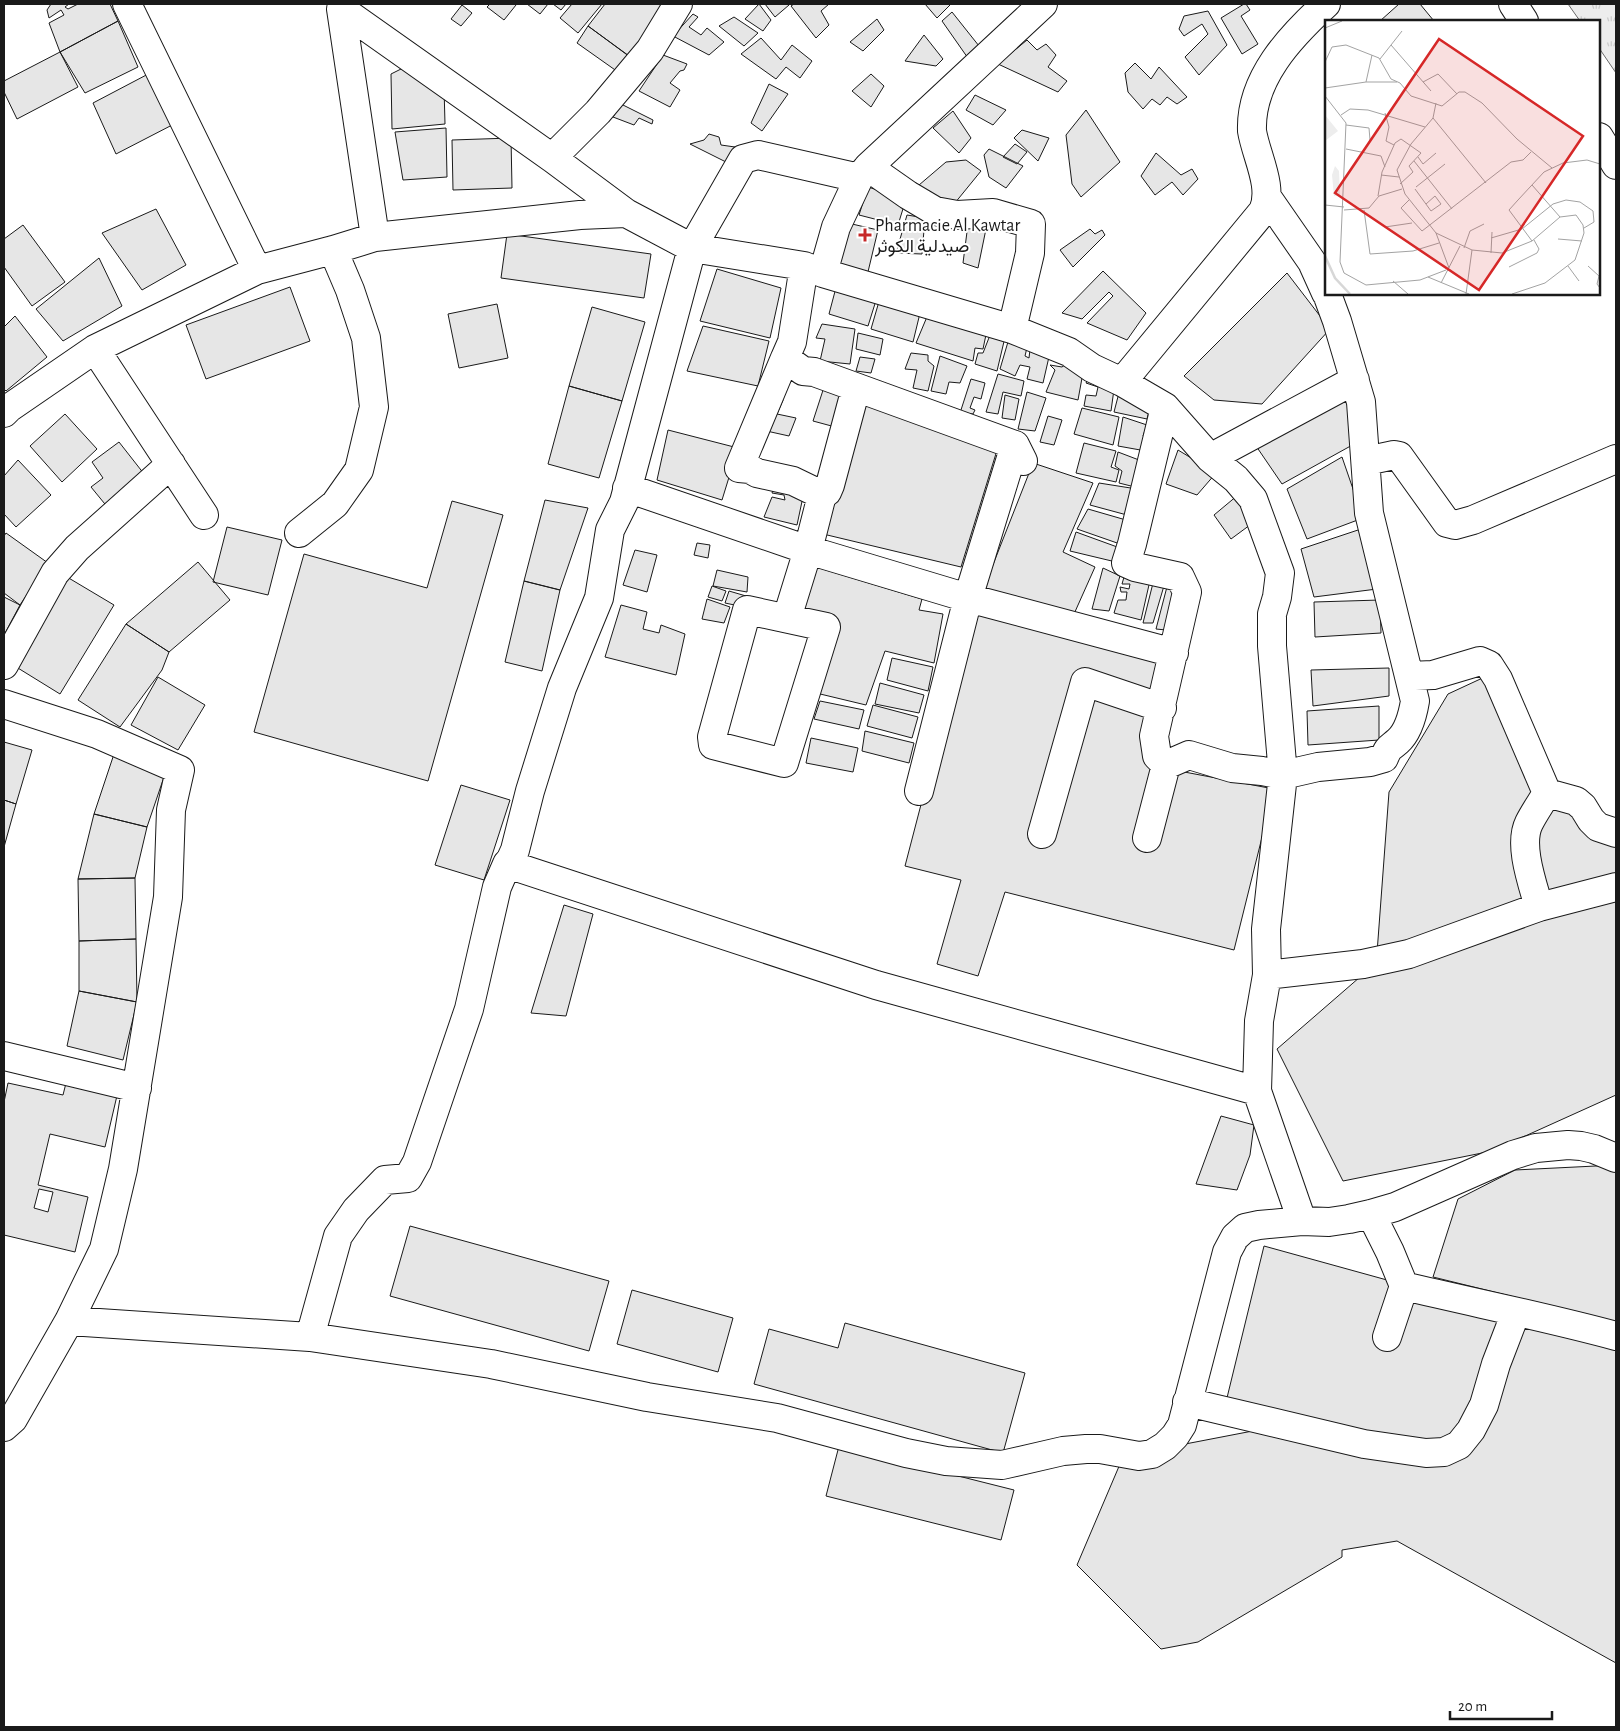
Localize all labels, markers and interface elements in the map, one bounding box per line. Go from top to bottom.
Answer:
inset map [1325,20,1600,295]
place label: Pharmacie Al Kawtar صيدلية الكوثر [874,217,1020,257]
marker: Pharmacie Al Kawtar صيدلية الكوثر [859,229,871,241]
scale bar [1450,1688,1552,1720]
text: 20 m [1458,1699,1487,1714]

